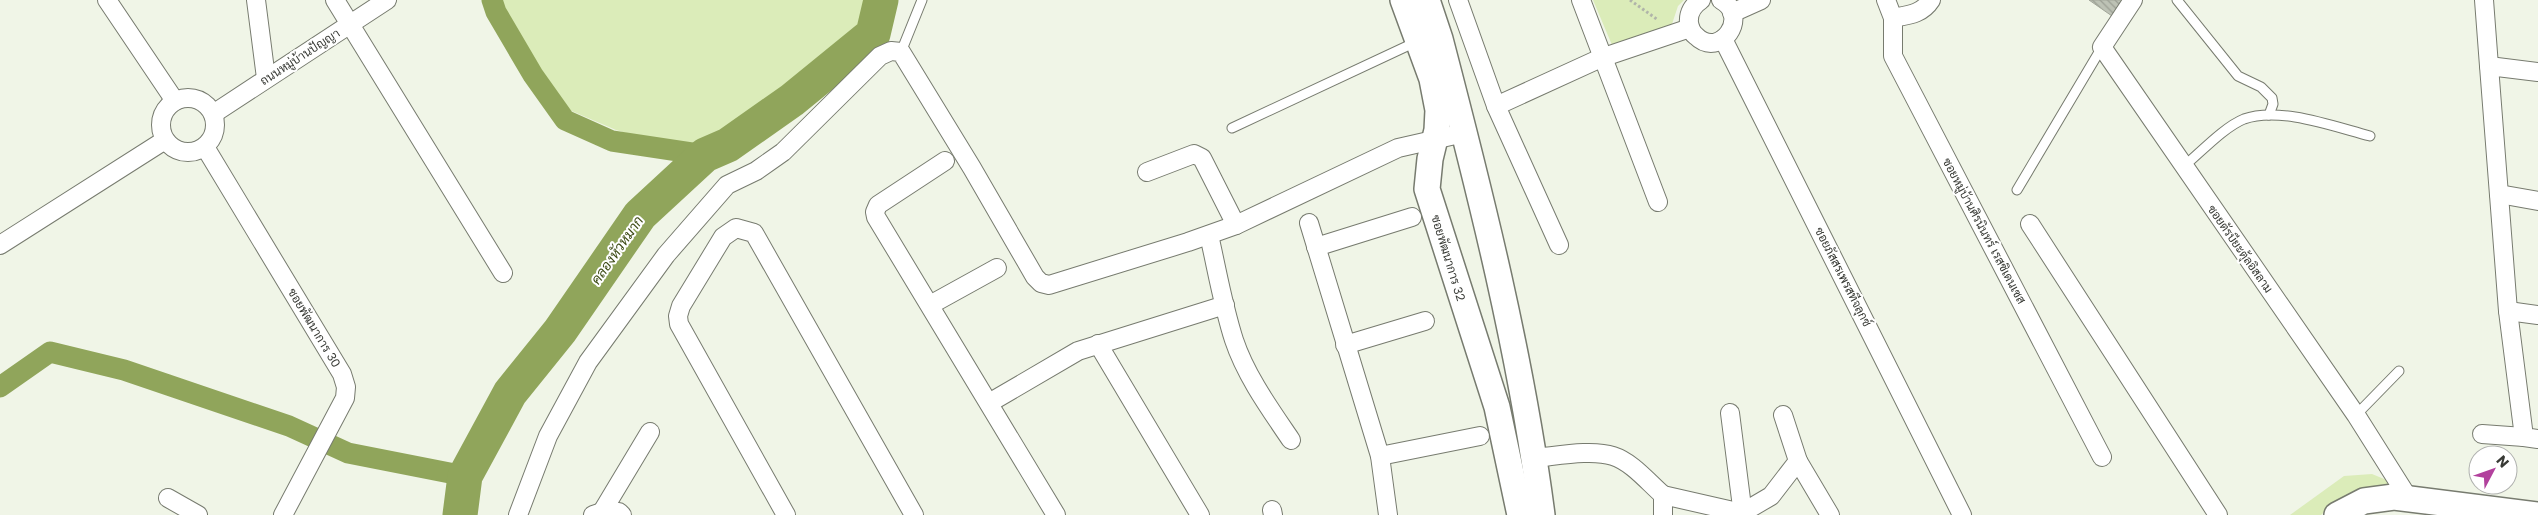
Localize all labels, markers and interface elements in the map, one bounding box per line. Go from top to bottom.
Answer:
street label: ถนนหมู่บ้านปัญญา [256,24,343,89]
street label: ซอยหมู่บ้านศิรนินทร์ เรสซิเดนเซส [1939,155,2030,307]
street label: ซอยตัรบียะตุ้ลอิสลาม [2203,201,2277,297]
water label: คลองหัวหมาก [586,212,648,288]
street label: ซอยพัฒนาการ 32 [1427,213,1470,303]
street label: ซอยภัสสรเพรสทีจลุกซ์ [1810,224,1876,330]
street label: ซอยพัฒนาการ 30 [284,285,345,371]
north arrow [2468,445,2518,495]
text: N [2492,451,2514,472]

